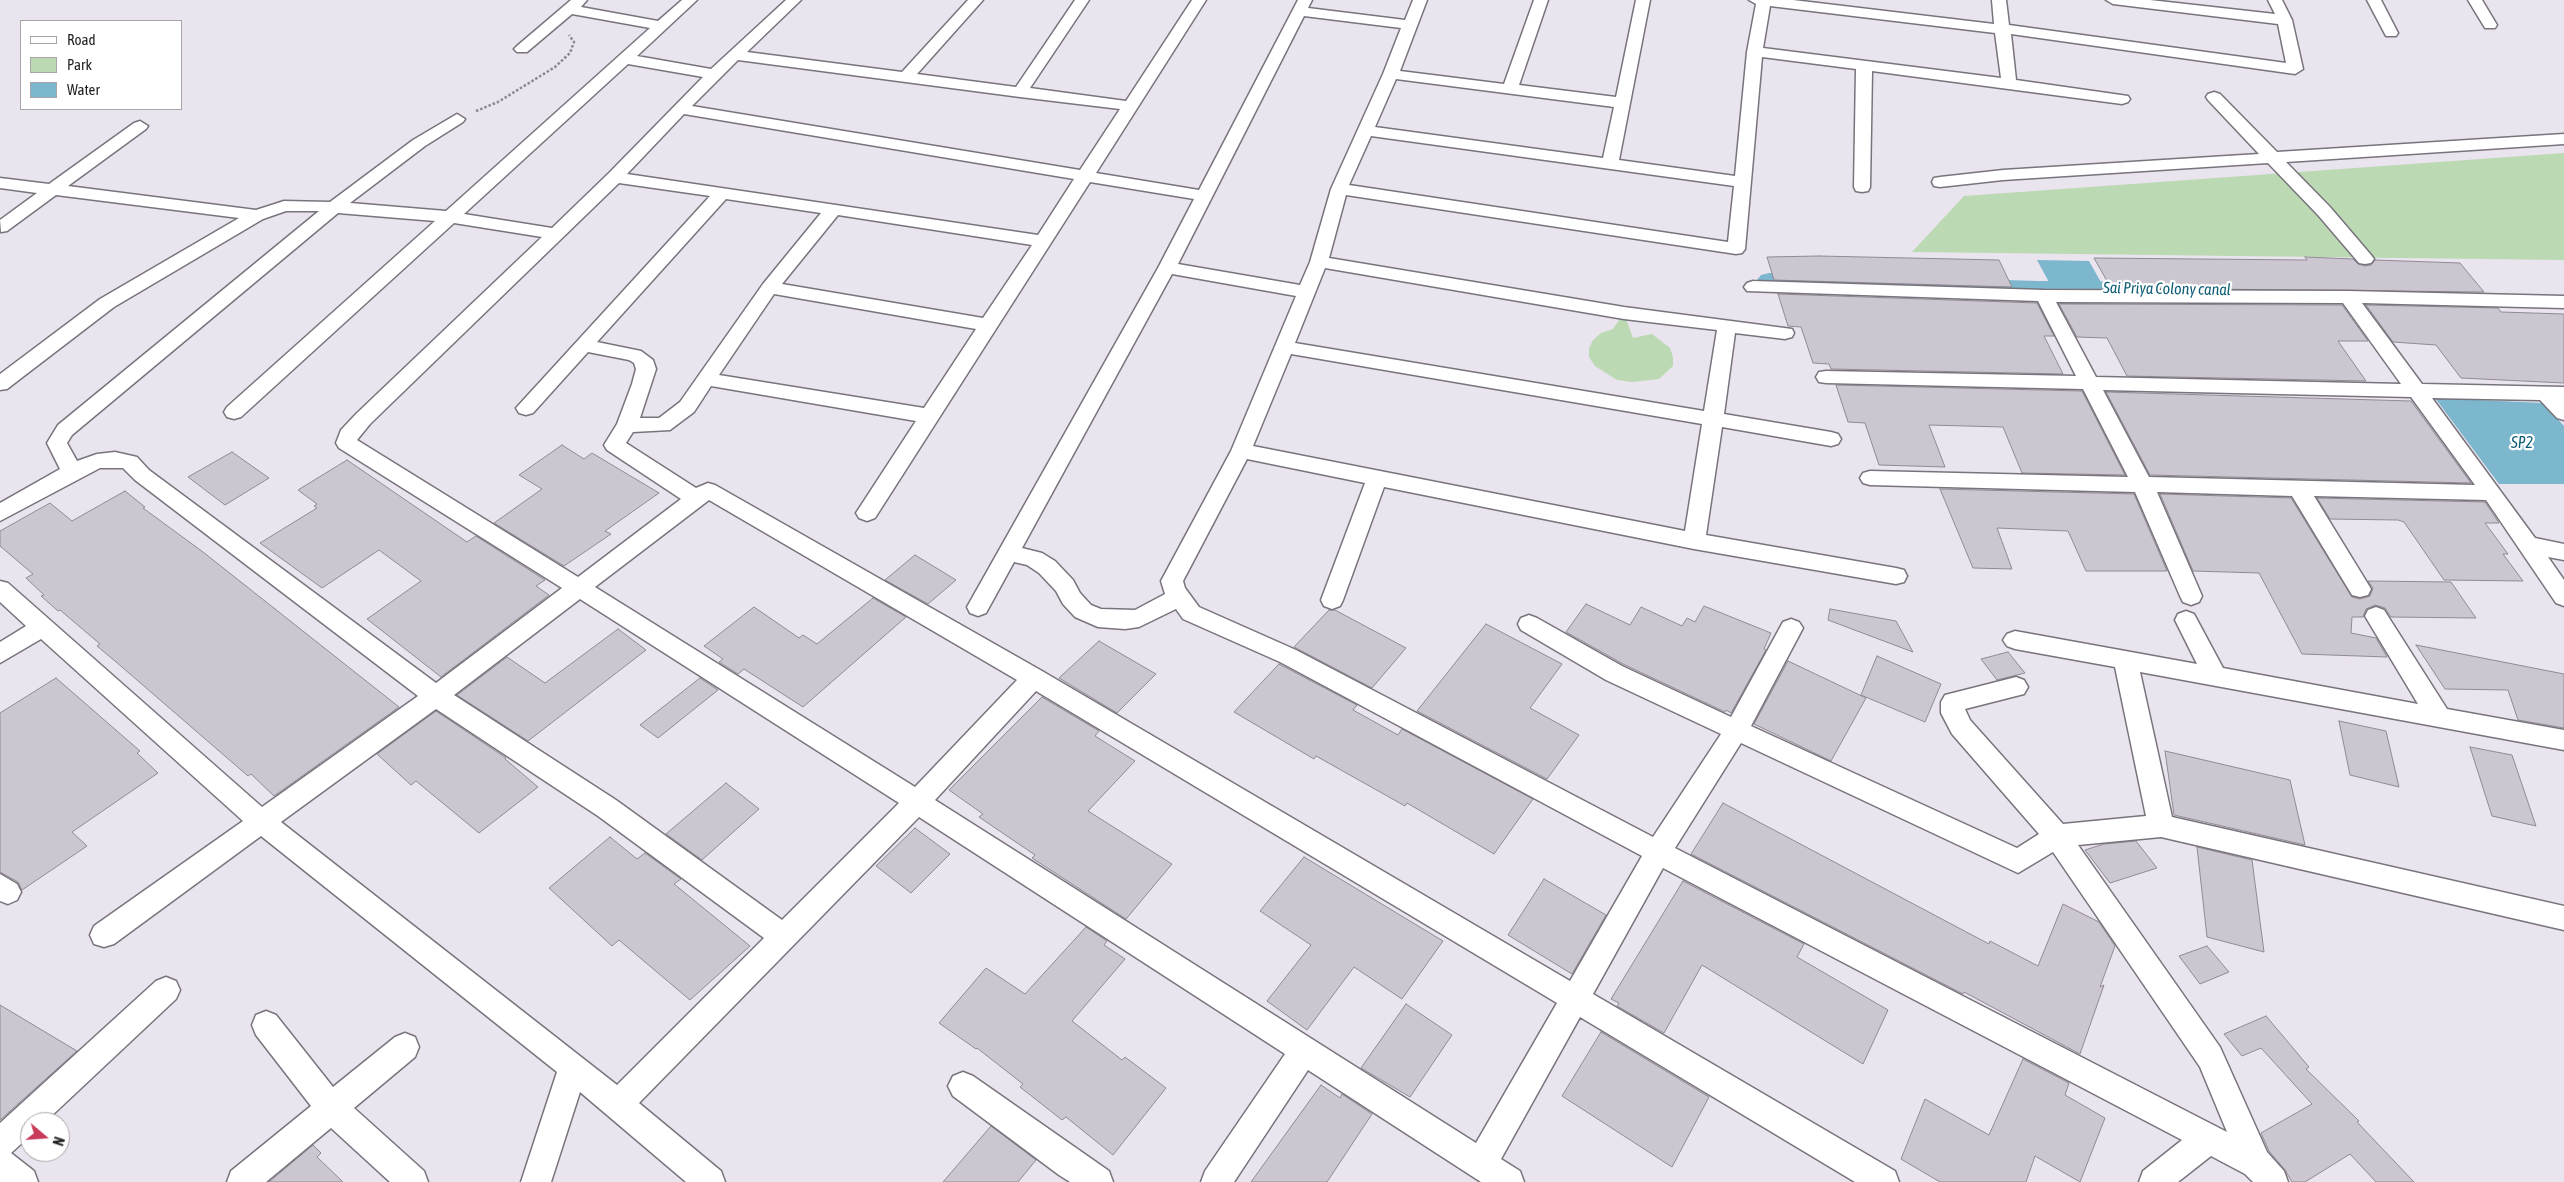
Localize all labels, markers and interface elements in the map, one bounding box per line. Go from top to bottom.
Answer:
legend [20,20,182,110]
text: Road [67,31,96,48]
text: Park [67,56,92,73]
text: Water [67,81,100,98]
water label: Sai Priya Colony canal [2103,278,2231,300]
water label: SP2 [2511,433,2533,453]
north arrow [20,1112,70,1162]
text: N [49,1135,67,1148]

